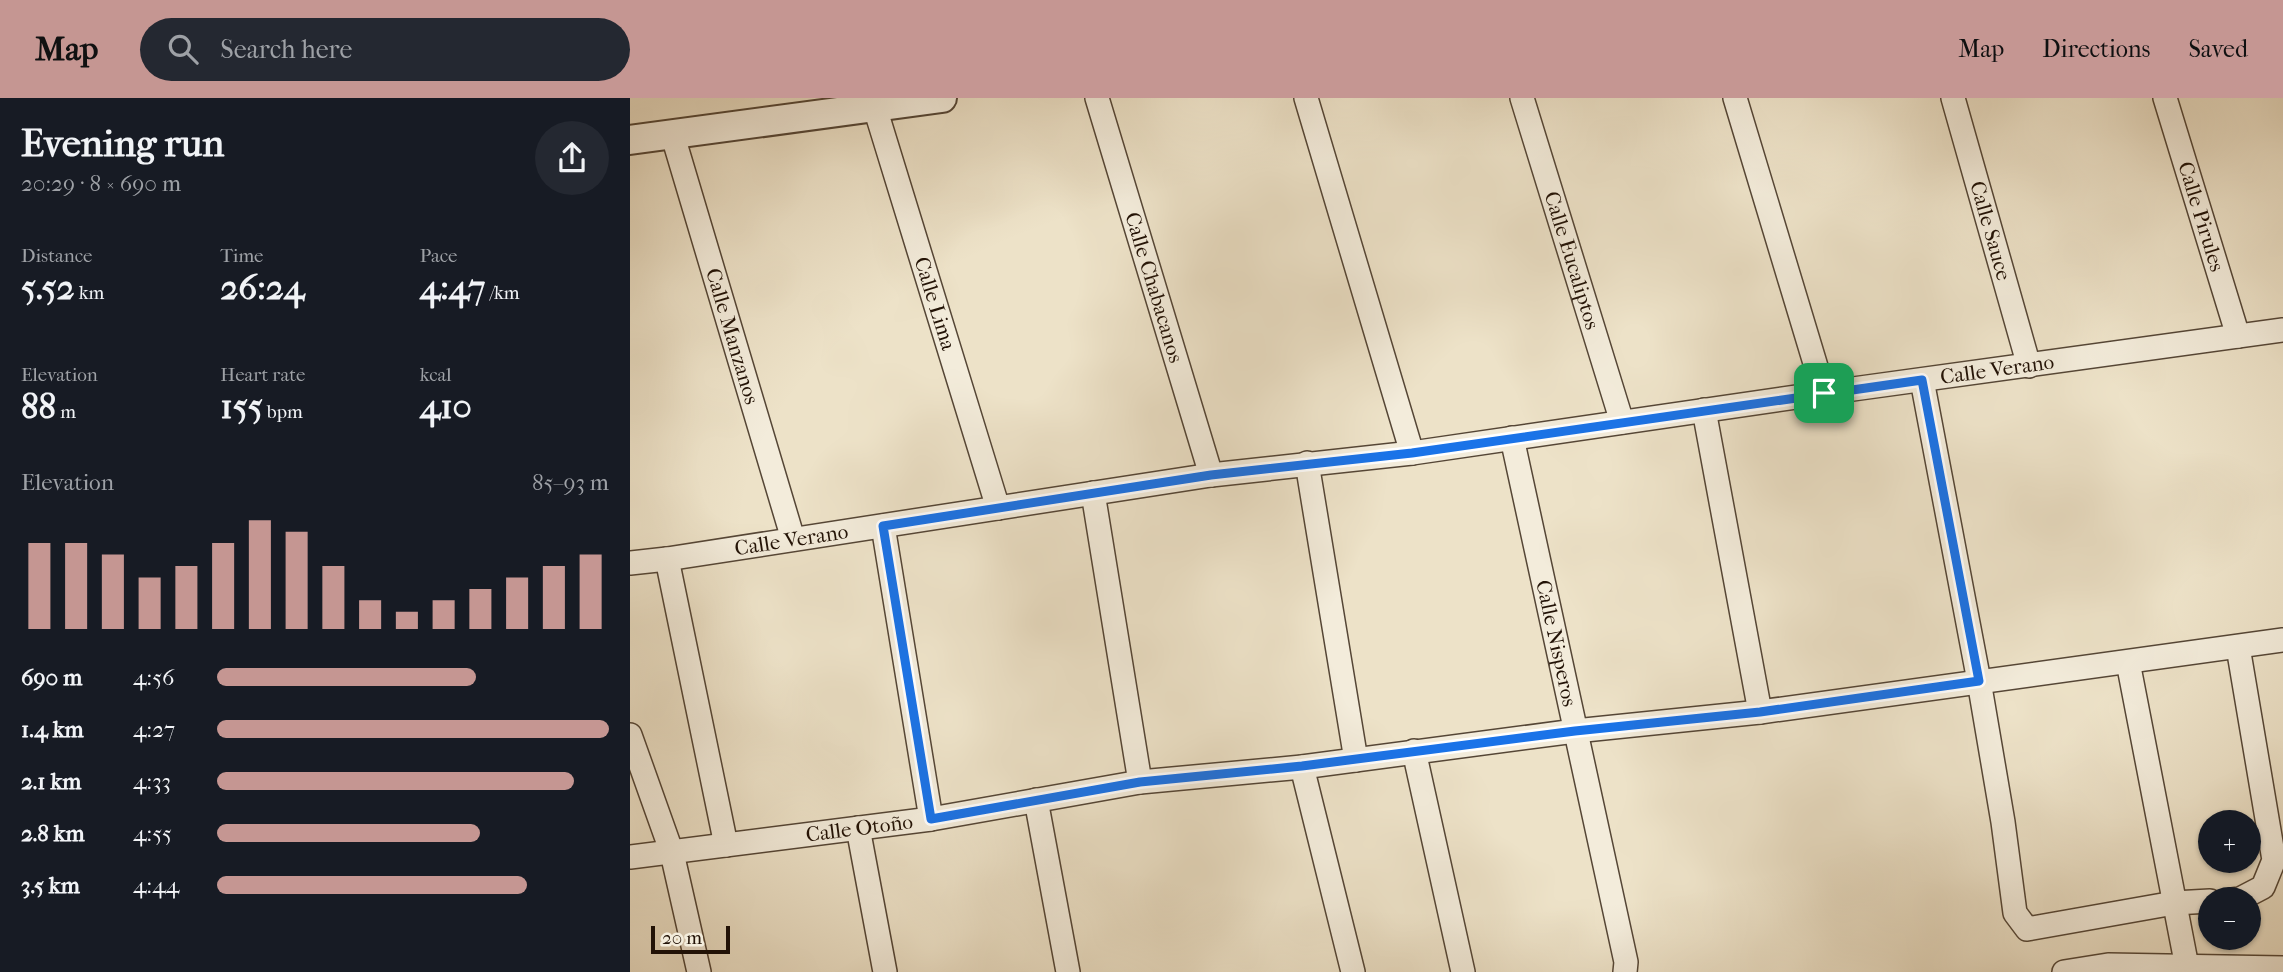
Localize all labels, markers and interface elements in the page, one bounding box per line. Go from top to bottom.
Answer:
search box [140,18,630,81]
text: Map [35,30,98,69]
icon: search [164,30,202,68]
text: Search here [220,34,352,65]
text: Map [1958,35,2004,63]
text: Directions [2042,35,2150,63]
text: Saved [2188,35,2248,63]
text: Evening run [21,121,224,166]
button: share [535,121,609,195]
street label: Calle Pirules [2173,159,2230,275]
text: 20:29 · 8 × 690 m [21,170,181,197]
street label: Calle Sauce [1965,178,2016,283]
street label: Calle Eucaliptos [1540,188,1605,333]
street label: Calle Chabacanos [1120,209,1188,366]
text: Distance [21,245,92,267]
text: Time [220,245,264,267]
text: Pace [420,245,458,267]
street label: Calle Lima [910,254,961,353]
street label: Calle Manzanos [701,265,764,407]
text: 5.52 [21,267,75,308]
text: 26:24 [220,267,304,308]
text: 4:47 [420,267,485,308]
text: km [75,282,104,304]
text: /km [485,282,520,304]
street label: Calle Verano [1939,350,2056,389]
pin [1794,363,1854,423]
text: Elevation [21,364,98,386]
text: Heart rate [220,364,305,386]
text: kcal [420,364,452,386]
icon: arrive [1805,374,1843,412]
text: 88 [21,386,56,427]
text: 155 [220,386,263,427]
text: 410 [420,386,472,427]
text: m [56,401,76,423]
text: bpm [263,401,303,423]
text: Elevation [21,469,114,496]
text: 85–93 m [532,469,609,496]
street label: Calle Verano [733,519,850,560]
street label: Calle Nisperos [1531,578,1582,709]
text: 690 m [21,664,82,691]
text: 4:56 [133,664,175,691]
text: 1.4 km [21,716,84,743]
text: 4:27 [133,716,175,743]
text: 2.1 km [21,768,81,795]
text: 4:33 [133,768,171,795]
street label: Calle Otoño [804,809,914,847]
map controls [2198,810,2261,950]
button: + [2198,810,2261,873]
text: 2.8 km [21,820,85,847]
text: 4:55 [133,820,172,847]
text: 3.5 km [21,872,80,899]
text: 4:44 [133,872,179,899]
button: − [2198,887,2261,950]
scale bar [651,923,730,955]
text: 20 m [662,927,702,949]

